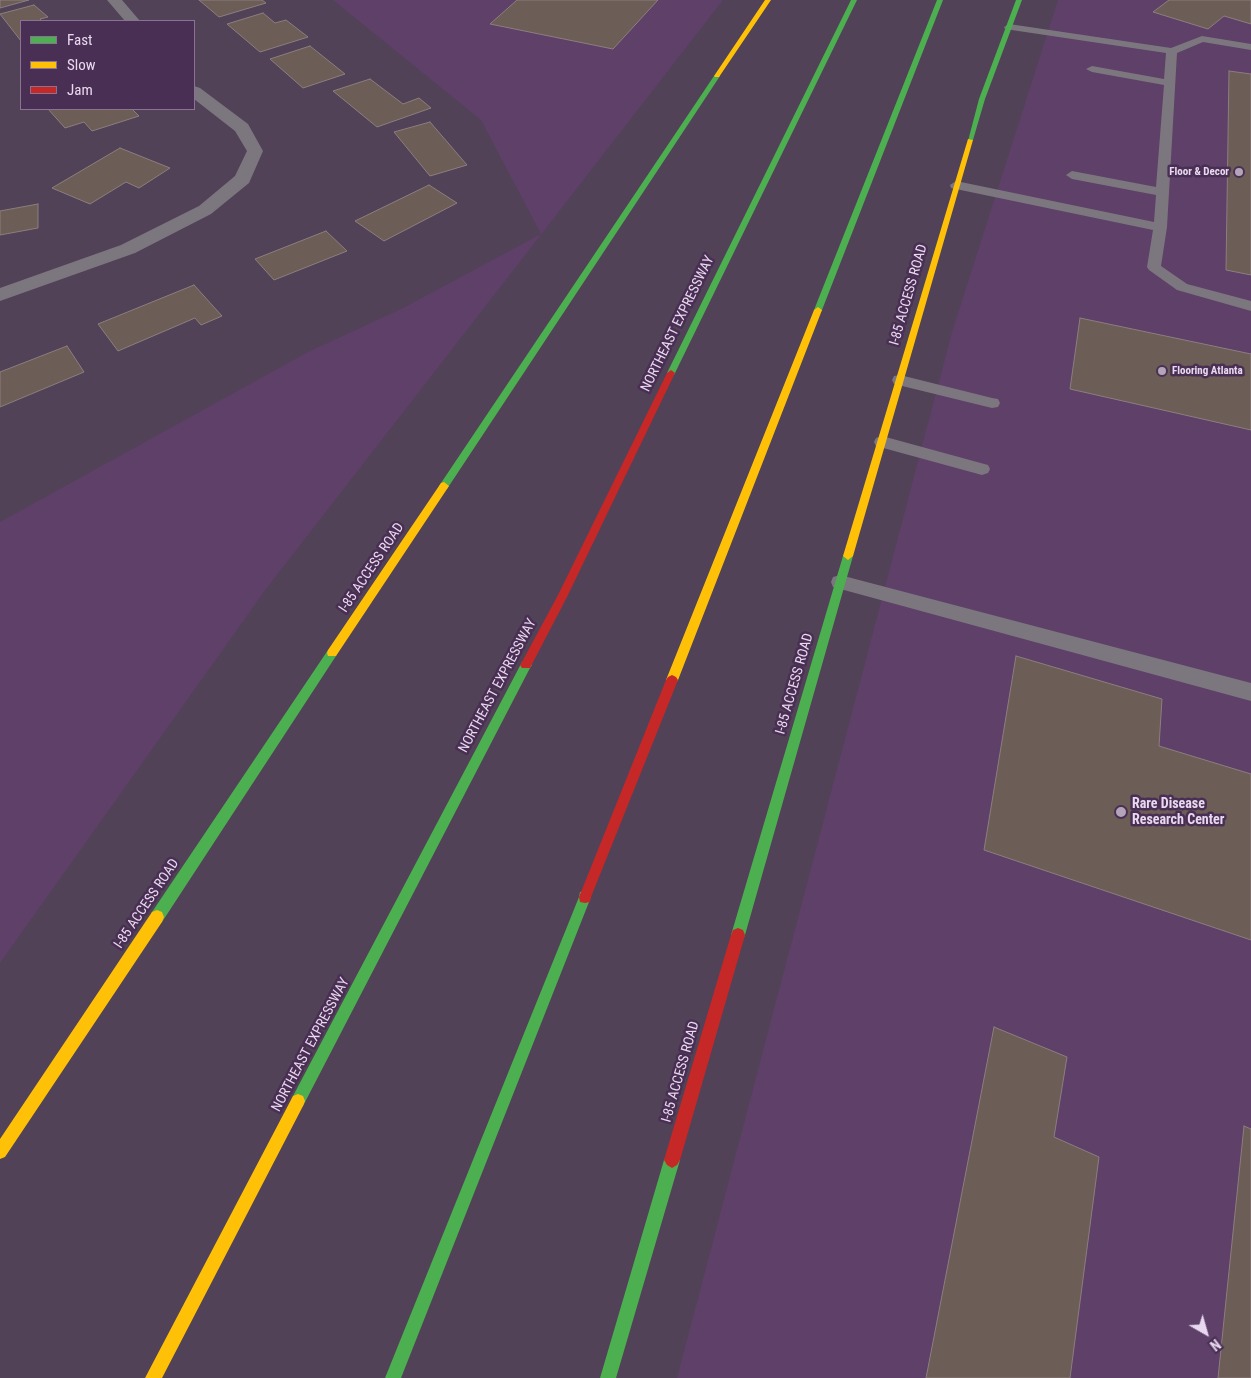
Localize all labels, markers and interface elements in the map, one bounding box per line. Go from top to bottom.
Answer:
legend [20,20,195,110]
text: Fast [67,31,92,49]
text: Slow [67,56,96,74]
text: Jam [67,81,93,99]
place label: Floor & Decor [1169,165,1229,179]
marker: Floor & Decor [1233,166,1245,178]
street label: I-85 ACCESS ROAD [887,243,931,347]
street label: NORTHEAST EXPRESSWAY [638,253,718,395]
place label: Flooring Atlanta [1172,364,1243,378]
marker: Flooring Atlanta [1156,365,1168,377]
street label: I-85 ACCESS ROAD [336,520,408,616]
street label: NORTHEAST EXPRESSWAY [456,616,540,756]
street label: I-85 ACCESS ROAD [773,632,817,736]
place label: Rare Disease Research Center [1132,796,1224,829]
marker: Rare Disease Research Center [1114,805,1128,819]
street label: I-85 ACCESS ROAD [111,856,183,952]
street label: NORTHEAST EXPRESSWAY [269,975,353,1115]
street label: I-85 ACCESS ROAD [659,1020,703,1124]
north arrow [1181,1308,1231,1358]
text: N [1207,1336,1224,1354]

